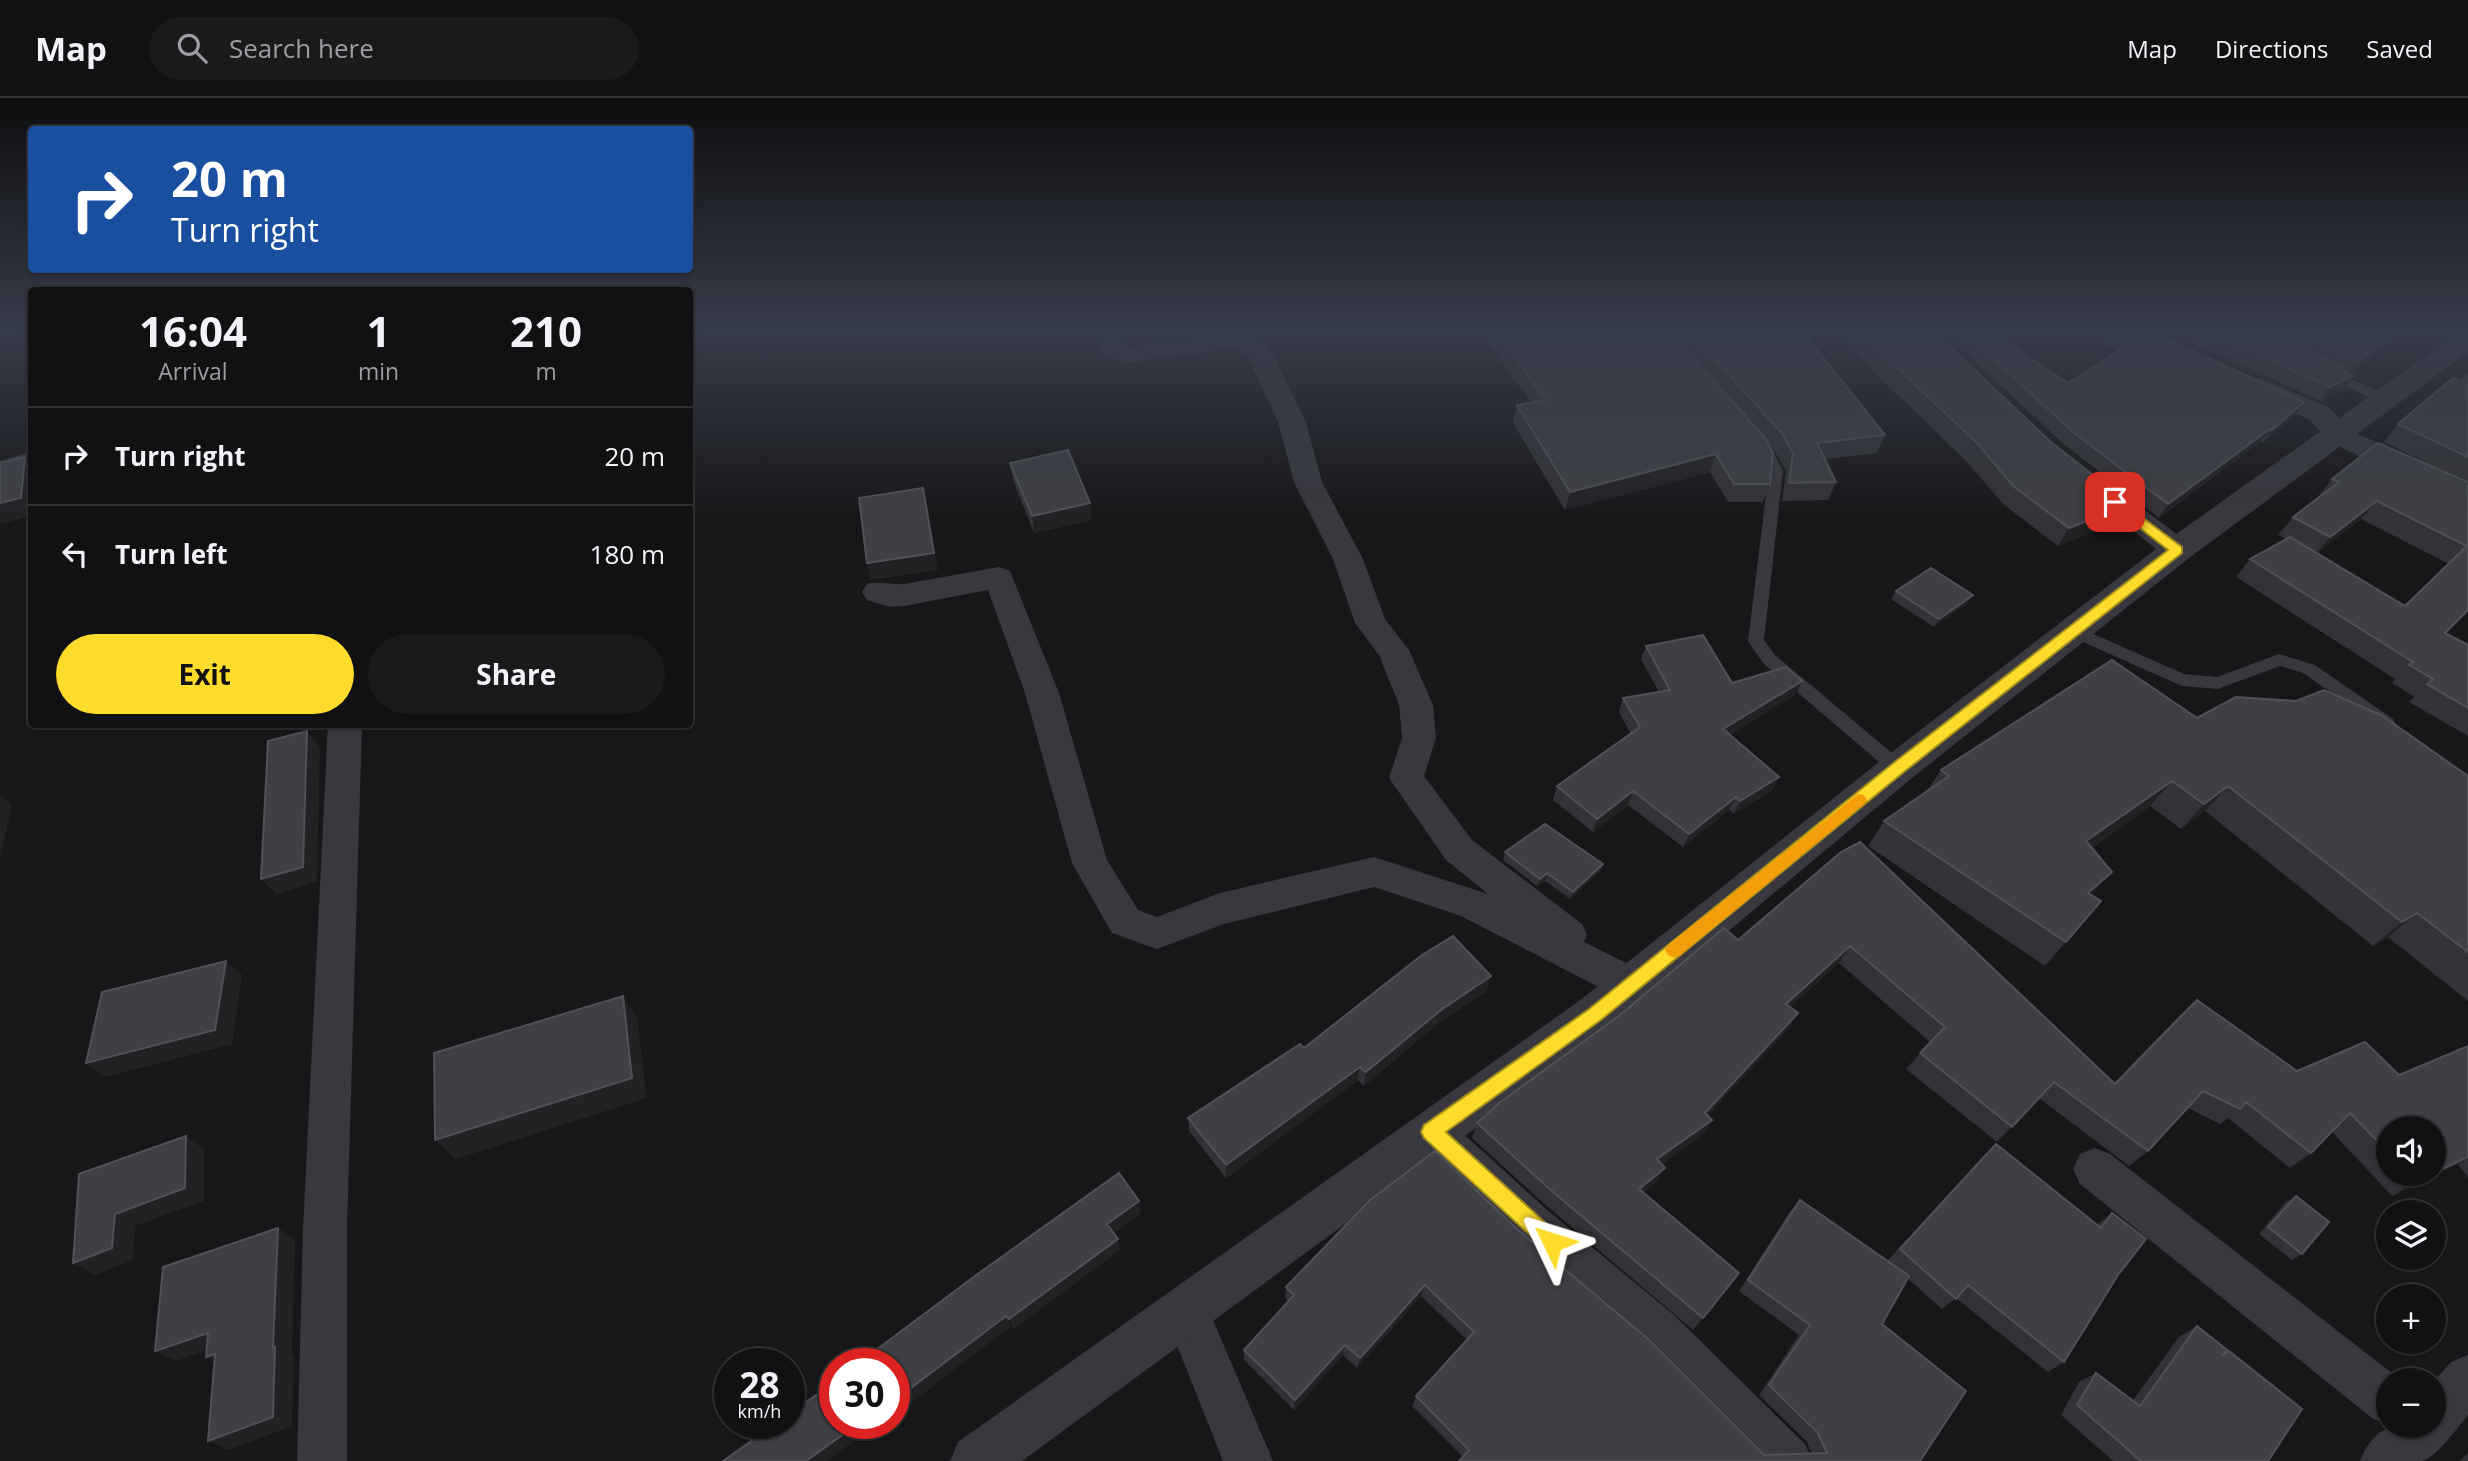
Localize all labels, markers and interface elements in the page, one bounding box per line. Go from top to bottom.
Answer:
search box [149,17,639,80]
text: Map [35,26,107,71]
icon: search [173,29,211,67]
text: Search here [229,30,374,66]
text: Map [2127,32,2177,65]
text: Directions [2215,32,2328,65]
text: Saved [2366,32,2433,65]
text: 20 m [171,145,288,211]
icon: right [56,154,147,245]
text: Turn right [171,208,319,251]
text: 16:04 [139,302,247,359]
text: 1 [366,302,391,359]
text: 210 [510,302,582,359]
text: Arrival [158,355,228,387]
text: min [358,355,399,387]
text: m [535,355,557,387]
icon: right [56,437,94,475]
text: Turn right [115,438,246,474]
text: 20 m [604,438,665,474]
pin [2085,472,2145,532]
icon: arrive [2096,483,2134,521]
icon: left [56,535,94,573]
text: Turn left [115,536,227,572]
text: 180 m [590,536,665,572]
button: Exit [56,634,354,714]
button: Share [368,634,665,714]
map controls [2376,1116,2446,1438]
button: sound [2376,1116,2446,1186]
button: layers [2376,1200,2446,1270]
position arrow [1515,1205,1589,1279]
button: + [2376,1284,2446,1354]
speed limit sign: 30 [819,1348,910,1439]
text: 28 [739,1361,780,1408]
button: − [2376,1368,2446,1438]
text: km/h [738,1399,781,1423]

